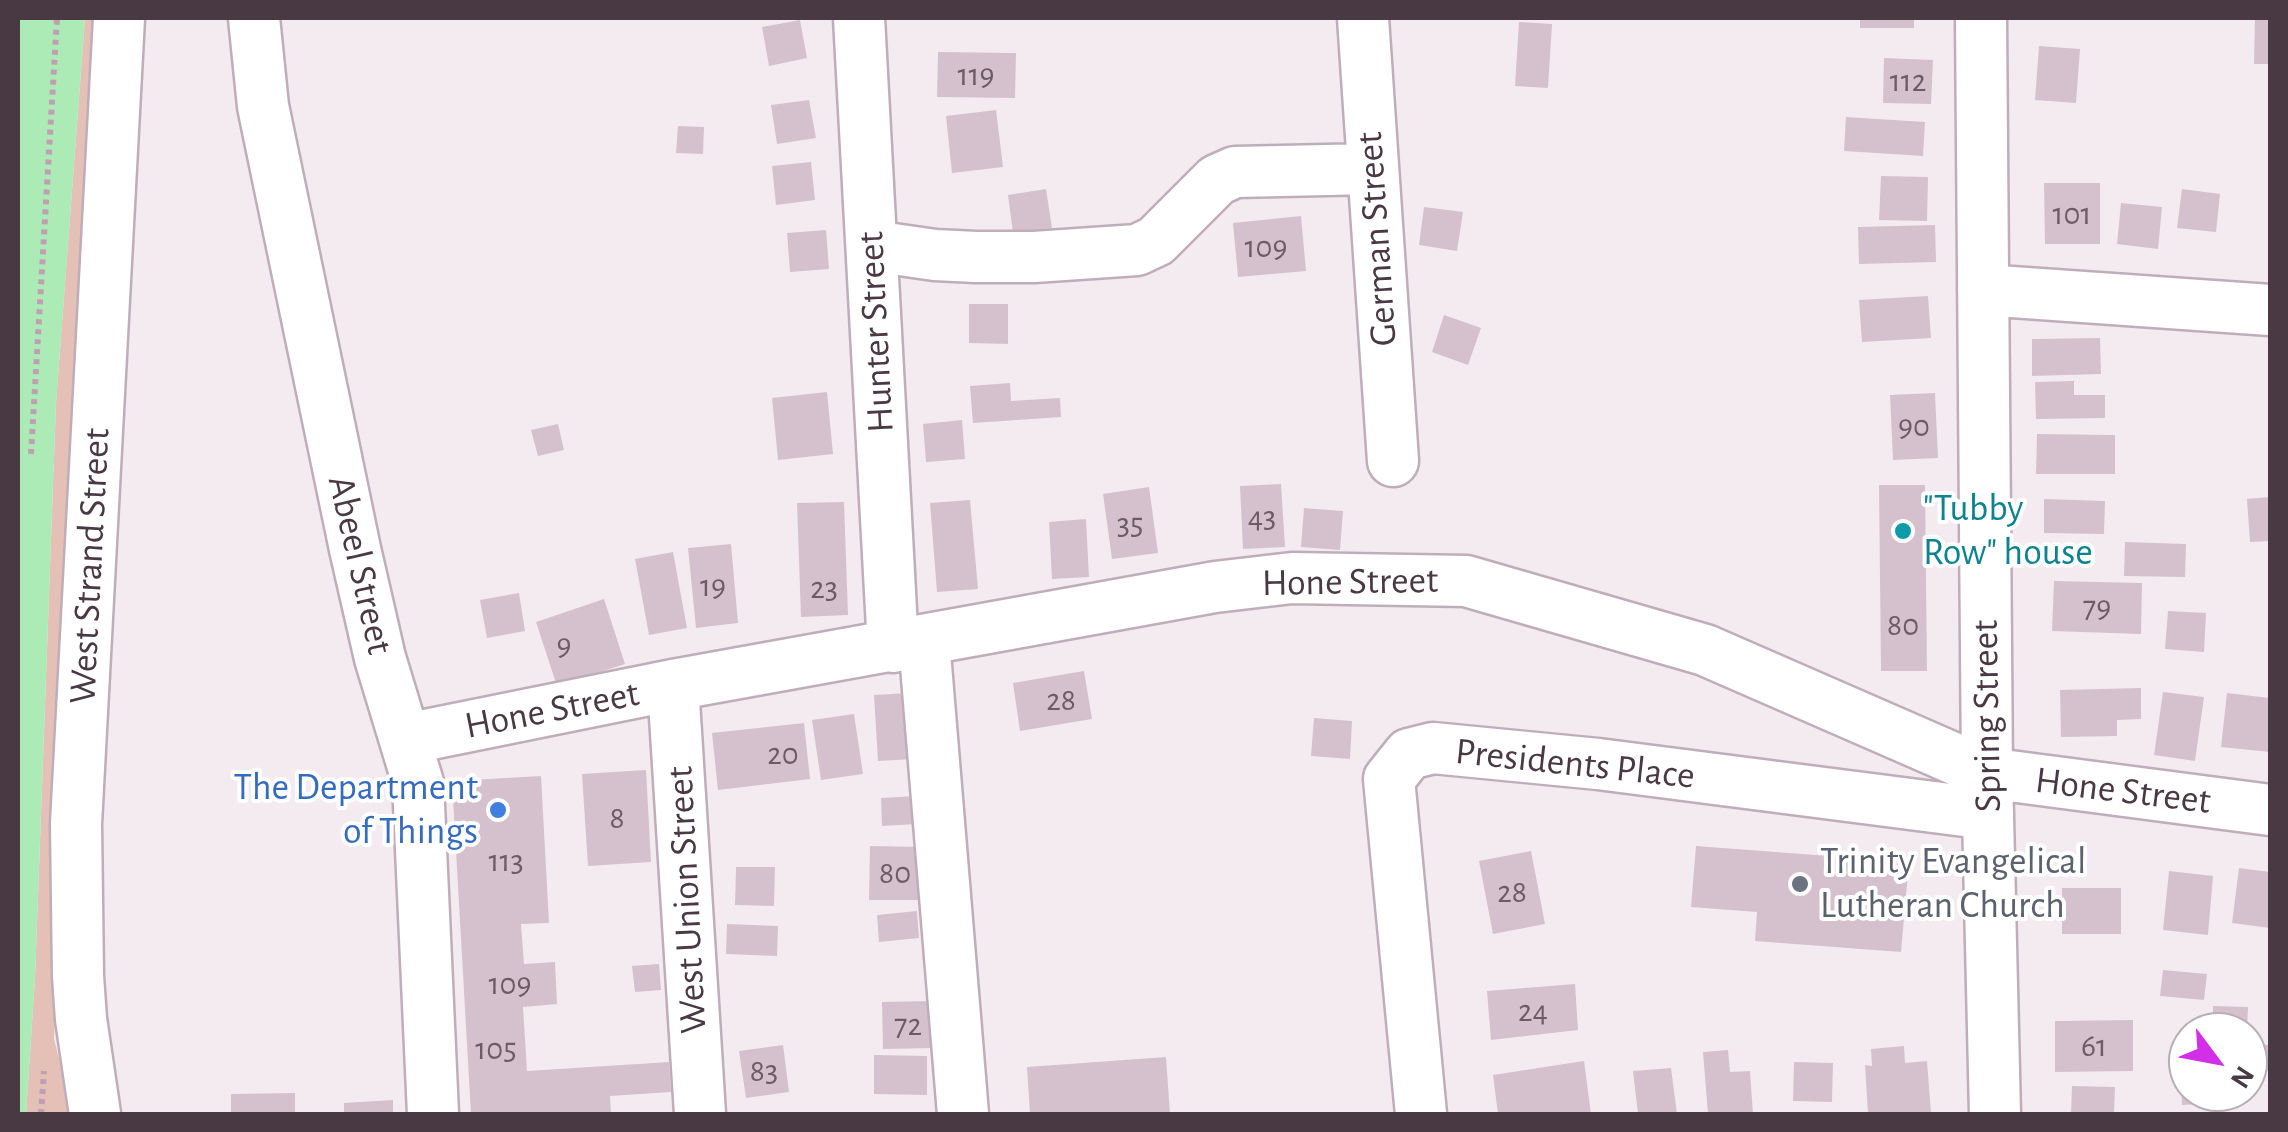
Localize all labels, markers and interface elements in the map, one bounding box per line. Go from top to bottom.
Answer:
house number: 119 [957,56,995,94]
house number: 112 [1890,62,1926,100]
street label: German Street [1347,130,1407,348]
house number: 101 [2053,195,2091,233]
house number: 109 [1245,228,1287,266]
street label: Hunter Street [848,230,904,434]
house number: 90 [1898,407,1930,445]
street label: West Strand Street [60,427,120,705]
street label: Abeel Street [317,471,403,659]
place label: "Tubby Row" house [1923,486,2093,576]
house number: 43 [1248,498,1276,536]
house number: 35 [1117,505,1143,543]
marker: "Tubby Row" house [1892,520,1914,542]
street label: Hone Street [1261,558,1439,606]
house number: 19 [700,567,726,605]
house number: 23 [810,569,838,607]
house number: 79 [2083,588,2111,626]
house number: 80 [1887,606,1919,644]
street label: Spring Street [1963,620,2011,812]
house number: 9 [556,626,572,664]
street label: Hone Street [461,671,643,749]
house number: 28 [1046,681,1076,719]
street label: Presidents Place [1453,729,1697,799]
house number: 20 [767,735,799,773]
street label: Hone Street [2033,758,2213,824]
place label: The Department of Things [234,765,478,854]
street label: West Union Street [657,765,717,1035]
marker: The Department of Things [487,799,509,821]
house number: 8 [609,799,625,837]
place label: Trinity Evangelical Lutheran Church [1820,839,2086,928]
house number: 113 [488,842,524,880]
house number: 80 [879,854,911,892]
house number: 28 [1497,873,1527,911]
marker: Trinity Evangelical Lutheran Church [1789,873,1811,895]
house number: 109 [489,965,531,1003]
house number: 24 [1518,992,1548,1030]
house number: 72 [894,1006,922,1044]
north arrow [2168,1012,2268,1112]
house number: 61 [2081,1027,2107,1065]
house number: 105 [475,1030,517,1068]
house number: 83 [750,1052,778,1090]
text: N [2225,1061,2259,1093]

